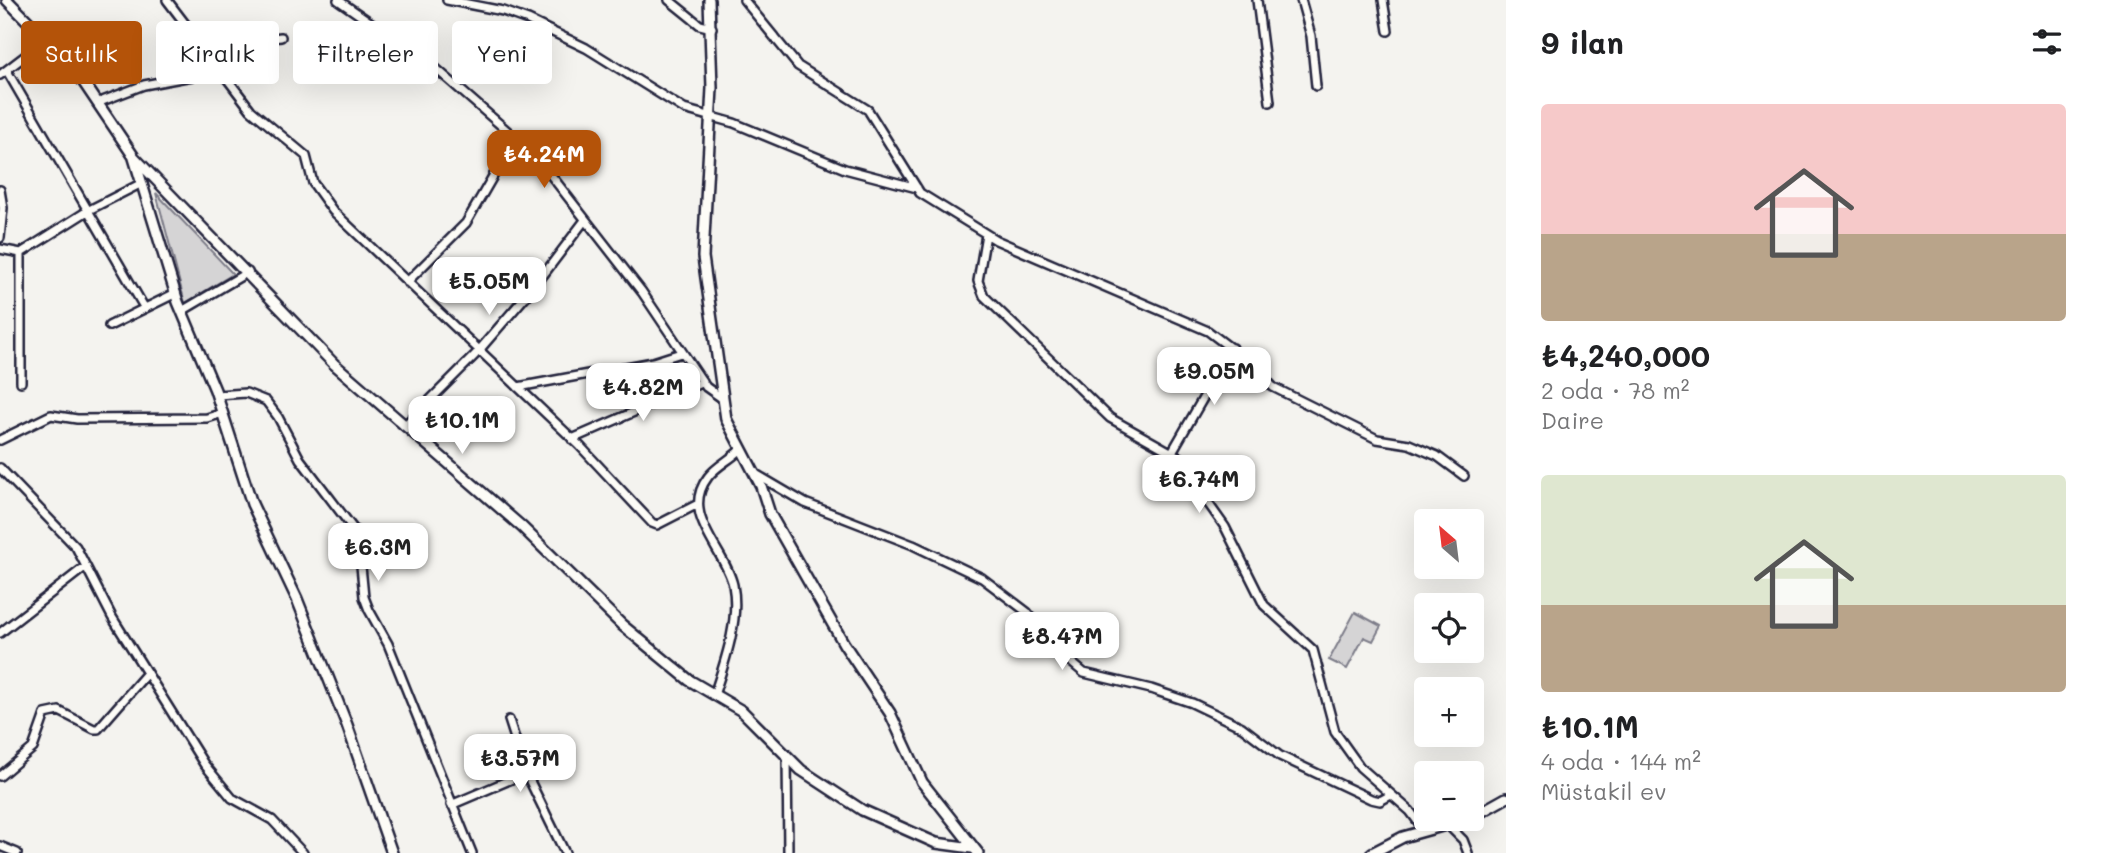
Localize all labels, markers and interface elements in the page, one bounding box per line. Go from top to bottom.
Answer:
chip: Satılık [21,21,142,84]
chip: Kiralık [156,21,279,84]
chip: Filtreler [293,21,438,84]
chip: Yeni [452,21,552,84]
text: 9 ilan [1541,22,1624,62]
icon: filters [2028,23,2066,61]
pin: ₺4.24M [487,130,601,190]
text: ₺4.24M [503,138,585,168]
icon: home [1741,150,1867,276]
pin: ₺5.05M [432,258,546,317]
text: ₺5.05M [448,265,530,295]
text: ₺4,240,000 [1541,335,1710,375]
pin: ₺9.05M [1157,348,1271,407]
text: ₺9.05M [1173,355,1255,385]
pin: ₺4.82M [586,364,700,423]
text: ₺4.82M [602,371,684,401]
text: 2 oda · 78 m² [1541,375,1690,405]
pin: ₺10.1M [405,396,519,456]
text: ₺10.1M [424,404,500,434]
text: Daire [1541,405,1604,435]
pin: ₺6.74M [1142,456,1256,515]
text: ₺6.74M [1158,463,1240,493]
north arrow [1414,509,1484,579]
map controls [1414,509,1484,831]
icon: home [1741,521,1867,647]
pin: ₺6.3M [329,524,427,583]
text: ₺6.3M [344,531,412,561]
button: locate [1414,593,1484,663]
pin: ₺8.47M [1005,612,1119,672]
text: ₺8.47M [1021,620,1103,650]
button: + [1414,677,1484,747]
text: ₺10.1M [1541,706,1639,746]
pin: ₺3.57M [463,734,577,794]
text: ₺3.57M [480,742,560,772]
text: 4 oda · 144 m² [1541,746,1701,776]
button: − [1414,761,1484,831]
text: Müstakil ev [1541,776,1666,806]

